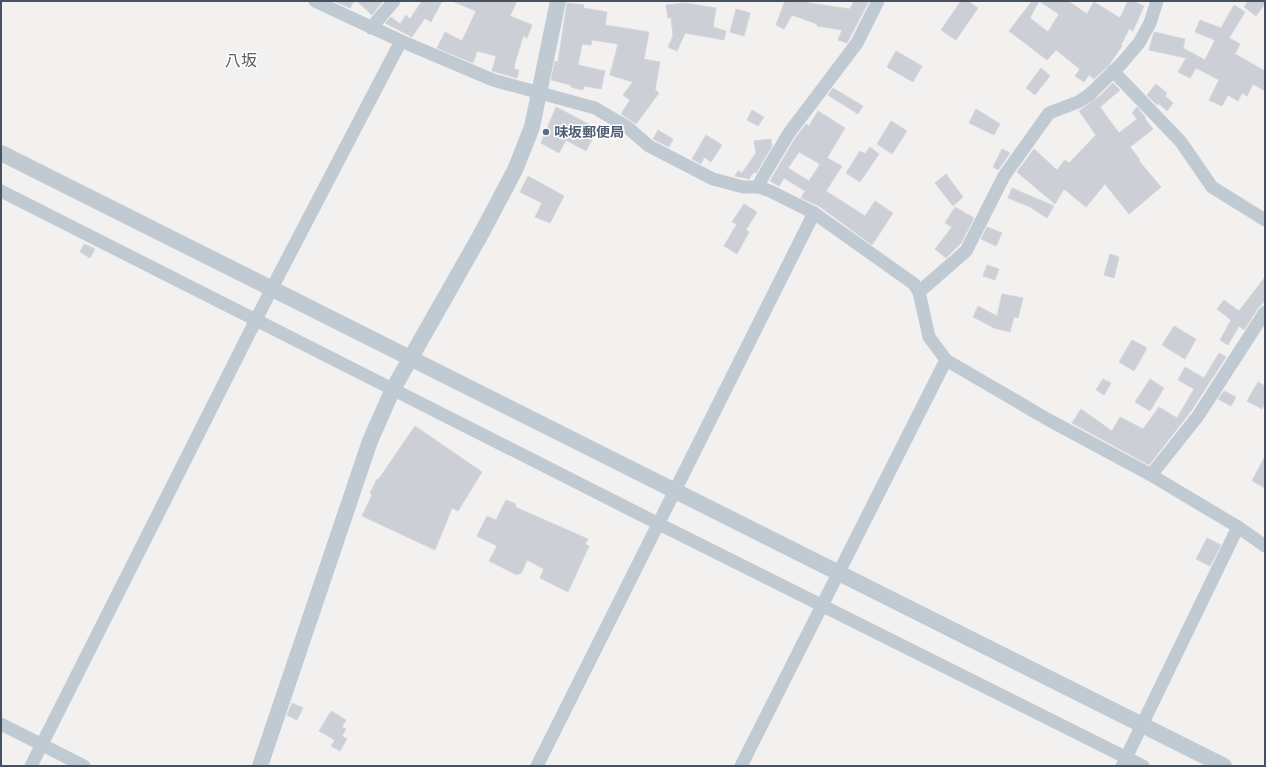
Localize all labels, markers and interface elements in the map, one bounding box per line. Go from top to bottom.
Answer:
district label: 八坂 [225,50,257,70]
place label: 味坂郵便局 [554,123,624,141]
marker: 味坂郵便局 [541,127,551,137]

